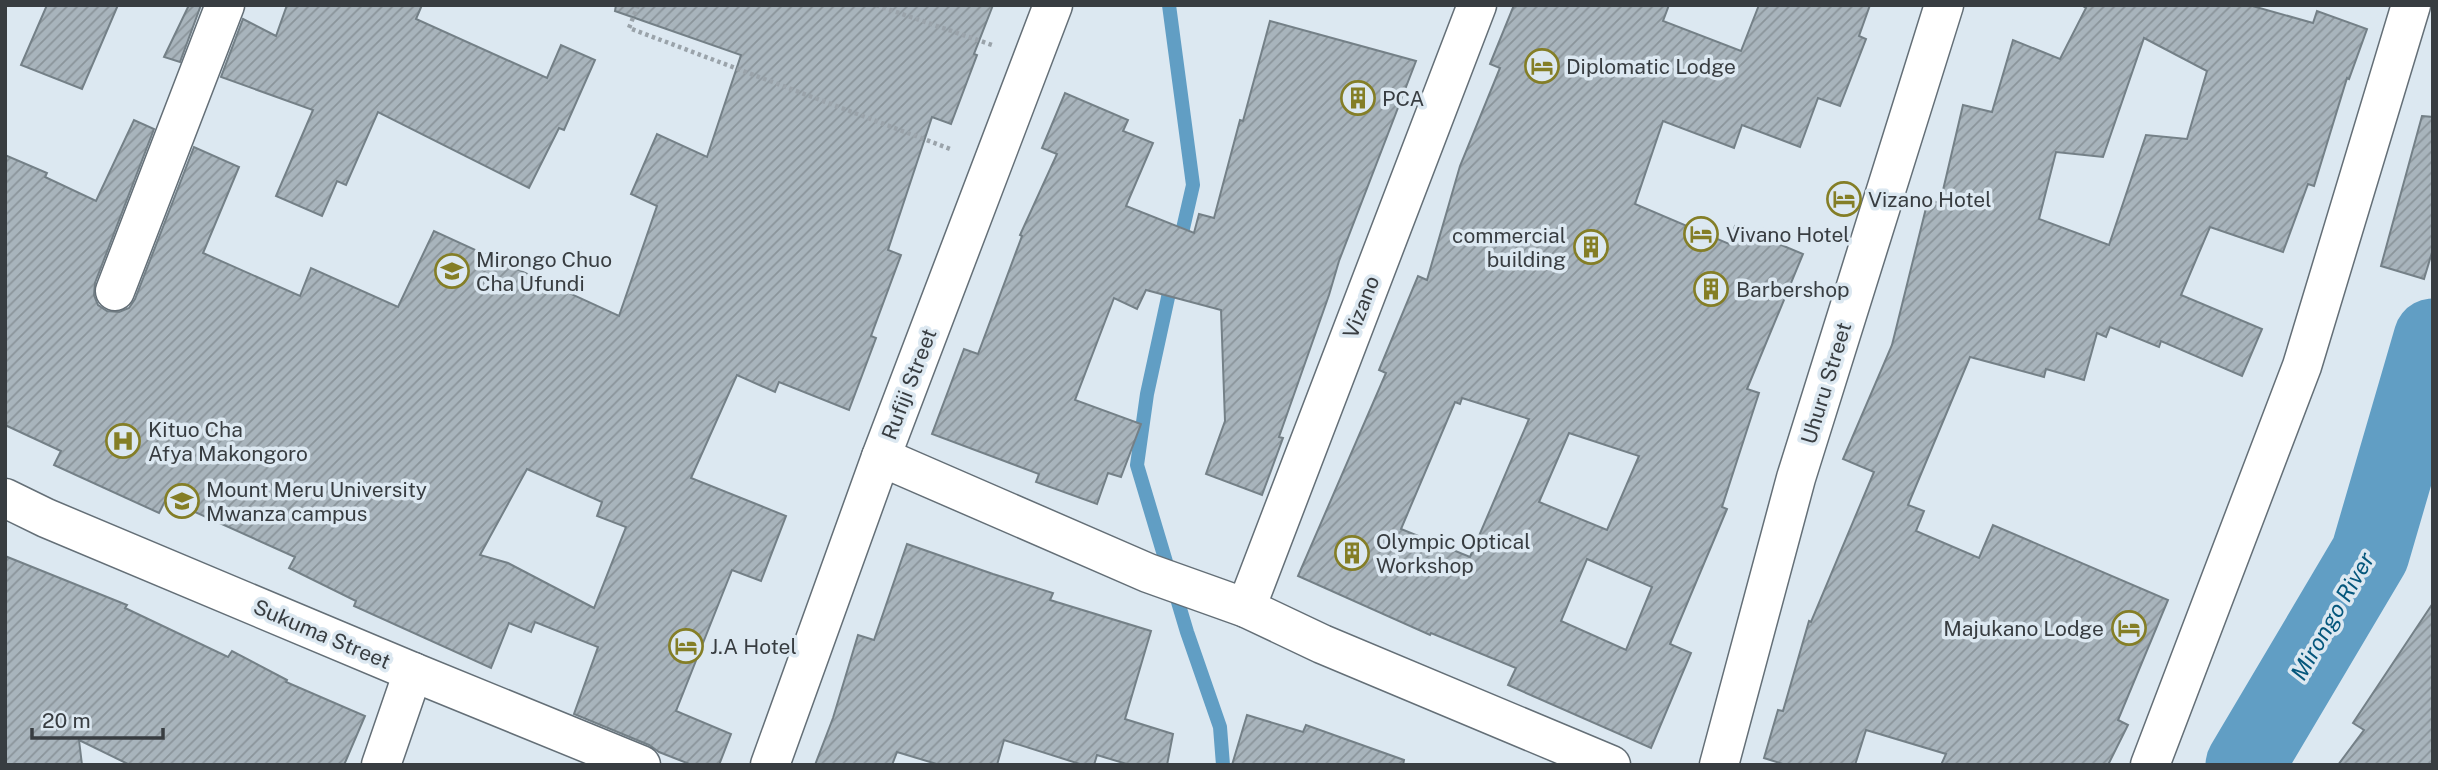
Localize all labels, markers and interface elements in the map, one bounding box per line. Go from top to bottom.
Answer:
hotel icon: Diplomatic Lodge [1523,47,1561,85]
place label: Diplomatic Lodge [1566,54,1736,79]
building icon: PCA [1339,79,1377,117]
place label: PCA [1382,86,1425,111]
hotel icon: Vizano Hotel [1825,180,1863,218]
place label: Vizano Hotel [1868,187,1992,212]
hotel icon: Vivano Hotel [1682,215,1720,253]
place label: Vivano Hotel [1726,222,1850,247]
place label: commercial building [1452,223,1566,272]
building icon: commercial building [1572,228,1610,266]
place label: Mirongo Chuo Cha Ufundi [476,247,612,296]
school or university icon: Mirongo Chuo Cha Ufundi [433,252,471,290]
building icon: Barbershop [1692,270,1730,308]
street label: Vizano [1338,272,1384,342]
place label: Barbershop [1736,277,1850,302]
street label: Uhuru Street [1796,319,1856,447]
street label: Rufiji Street [876,325,942,443]
place label: Kituo Cha Afya Makongoro [148,417,308,466]
hospital icon: Kituo Cha Afya Makongoro [104,422,142,460]
place label: Mount Meru University Mwanza campus [206,477,427,526]
school or university icon: Mount Meru University Mwanza campus [163,482,201,520]
place label: Olympic Optical Workshop [1376,529,1531,578]
building icon: Olympic Optical Workshop [1333,534,1371,572]
water label: Mirongo River [2285,547,2380,685]
street label: Sukuma Street [250,594,394,674]
hotel icon: Majukano Lodge [2110,609,2148,647]
place label: Majukano Lodge [1943,616,2104,641]
hotel icon: J.A Hotel [667,627,705,665]
place label: J.A Hotel [710,634,797,659]
scale bar [32,696,163,740]
text: 20 m [42,708,91,733]

